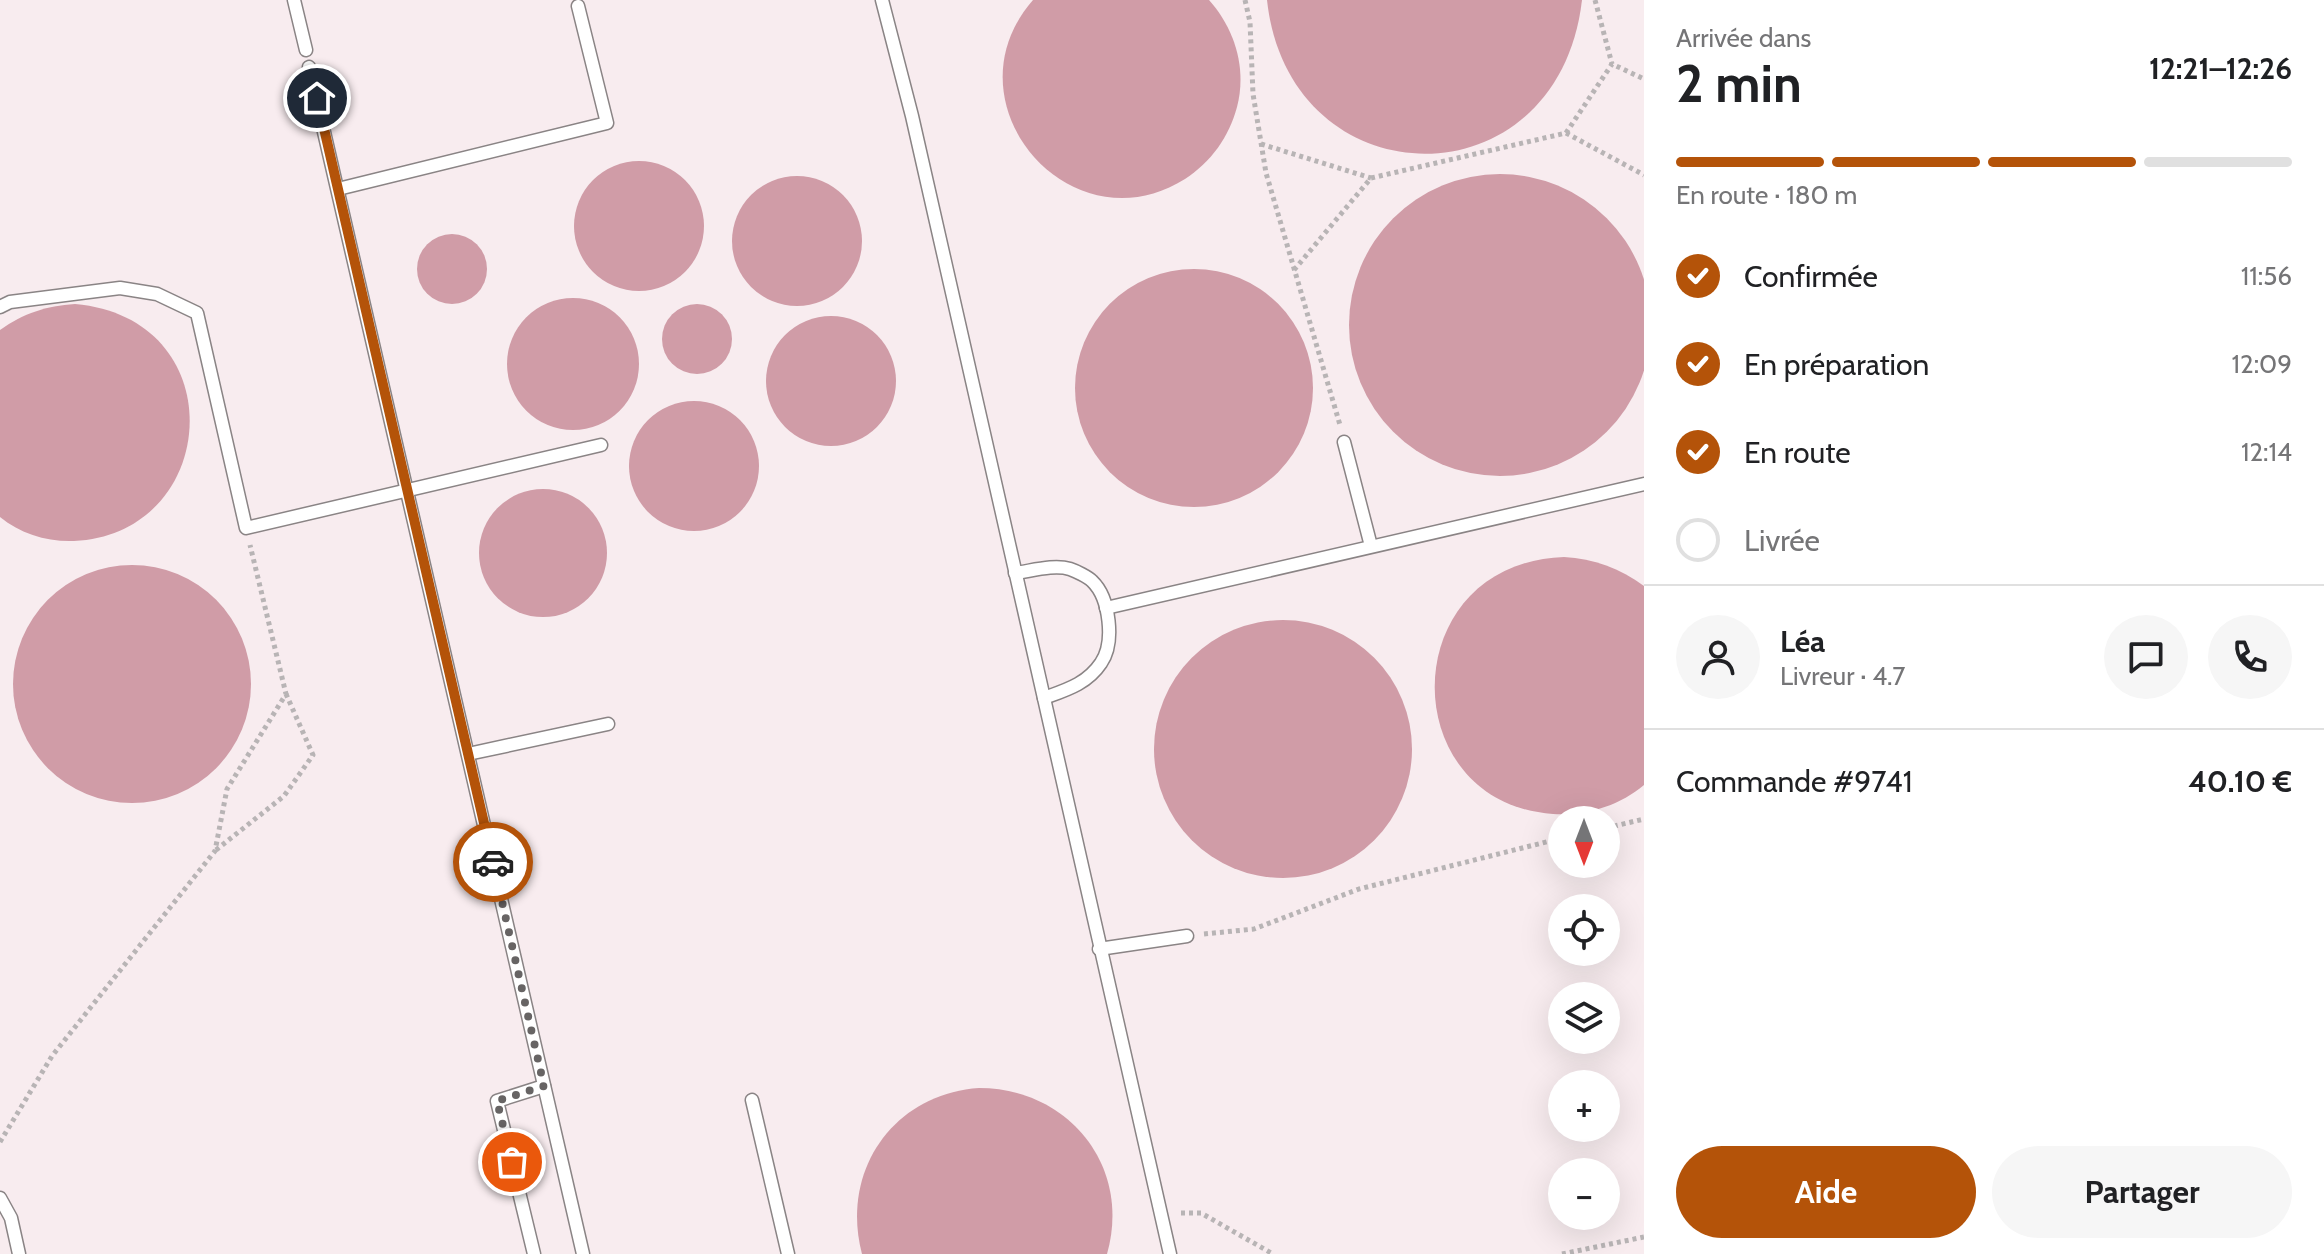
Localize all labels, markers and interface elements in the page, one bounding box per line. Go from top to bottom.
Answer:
text: Arrivée dans [1676,22,1811,54]
text: 12:21–12:26 [2149,50,2292,87]
text: 2 min [1676,52,1802,115]
pin [283,64,351,132]
icon: home [295,76,339,120]
text: En route · 180 m [1676,179,1857,211]
icon: check [1676,254,1720,298]
text: Confirmée [1744,258,1878,295]
text: 11:56 [2241,260,2292,292]
icon: check [1676,342,1720,386]
text: En préparation [1744,346,1929,383]
text: 12:09 [2232,348,2292,380]
icon: check [1676,430,1720,474]
text: En route [1744,434,1851,471]
text: 12:14 [2241,436,2292,468]
text: Livrée [1744,522,1820,559]
button: person [1676,615,1760,699]
button: chat [2104,615,2188,699]
button: phone [2208,615,2292,699]
text: Léa [1780,623,1825,660]
text: Livreur · 4.7 [1780,660,1905,692]
text: Commande #9741 [1676,763,1912,800]
text: 40.10 € [2188,763,2292,800]
north arrow [1548,806,1620,878]
map controls [1548,806,1620,1230]
courier [453,822,533,902]
icon: car [471,840,515,884]
button: locate [1548,894,1620,966]
button: layers [1548,982,1620,1054]
button: + [1548,1070,1620,1142]
pin [478,1128,546,1196]
icon: bag [490,1140,534,1184]
button: Aide [1676,1146,1976,1238]
button: Partager [1992,1146,2292,1238]
button: − [1548,1158,1620,1230]

